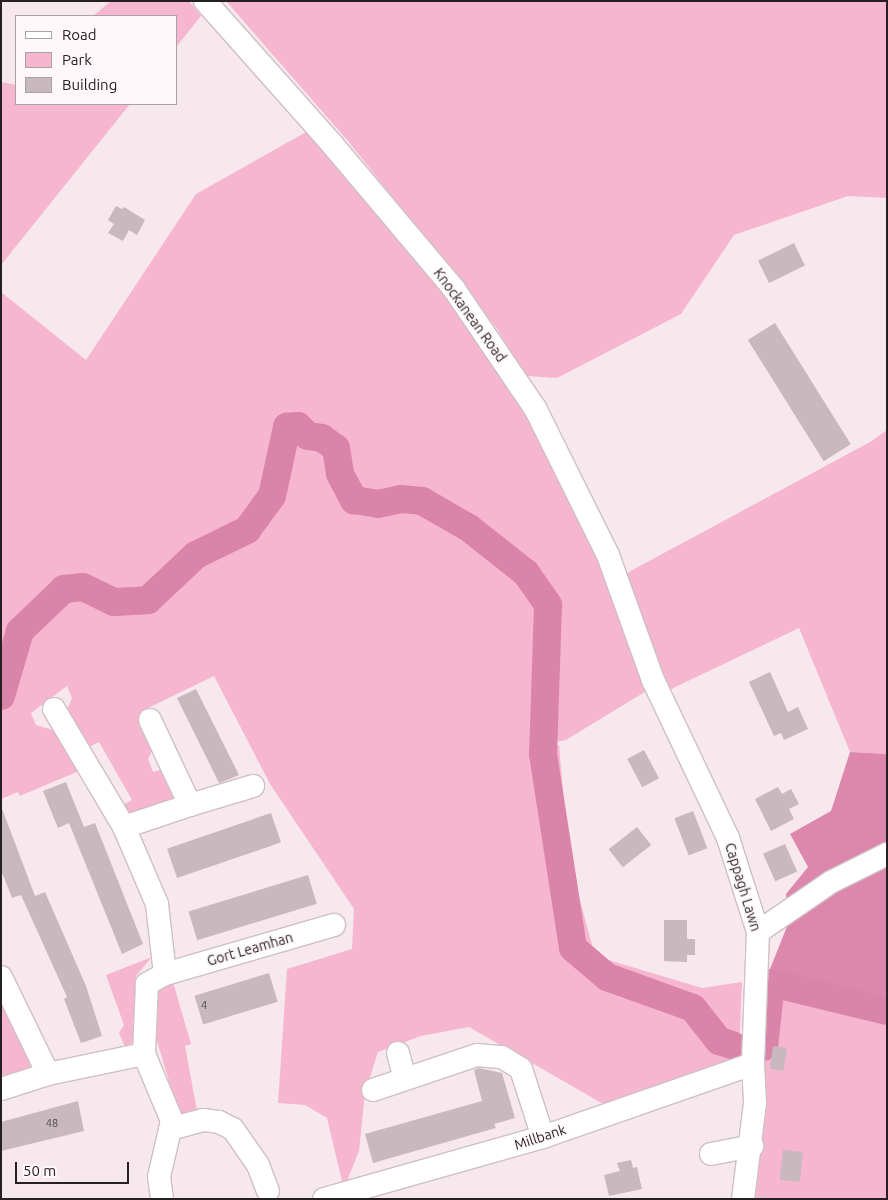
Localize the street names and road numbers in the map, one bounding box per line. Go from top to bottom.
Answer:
street label: Knockanean Road [430,265,510,365]
street label: Cappagh Lawn [722,841,764,933]
street label: Gort Leamhan [205,929,295,969]
street label: Millbank [512,1121,568,1153]

